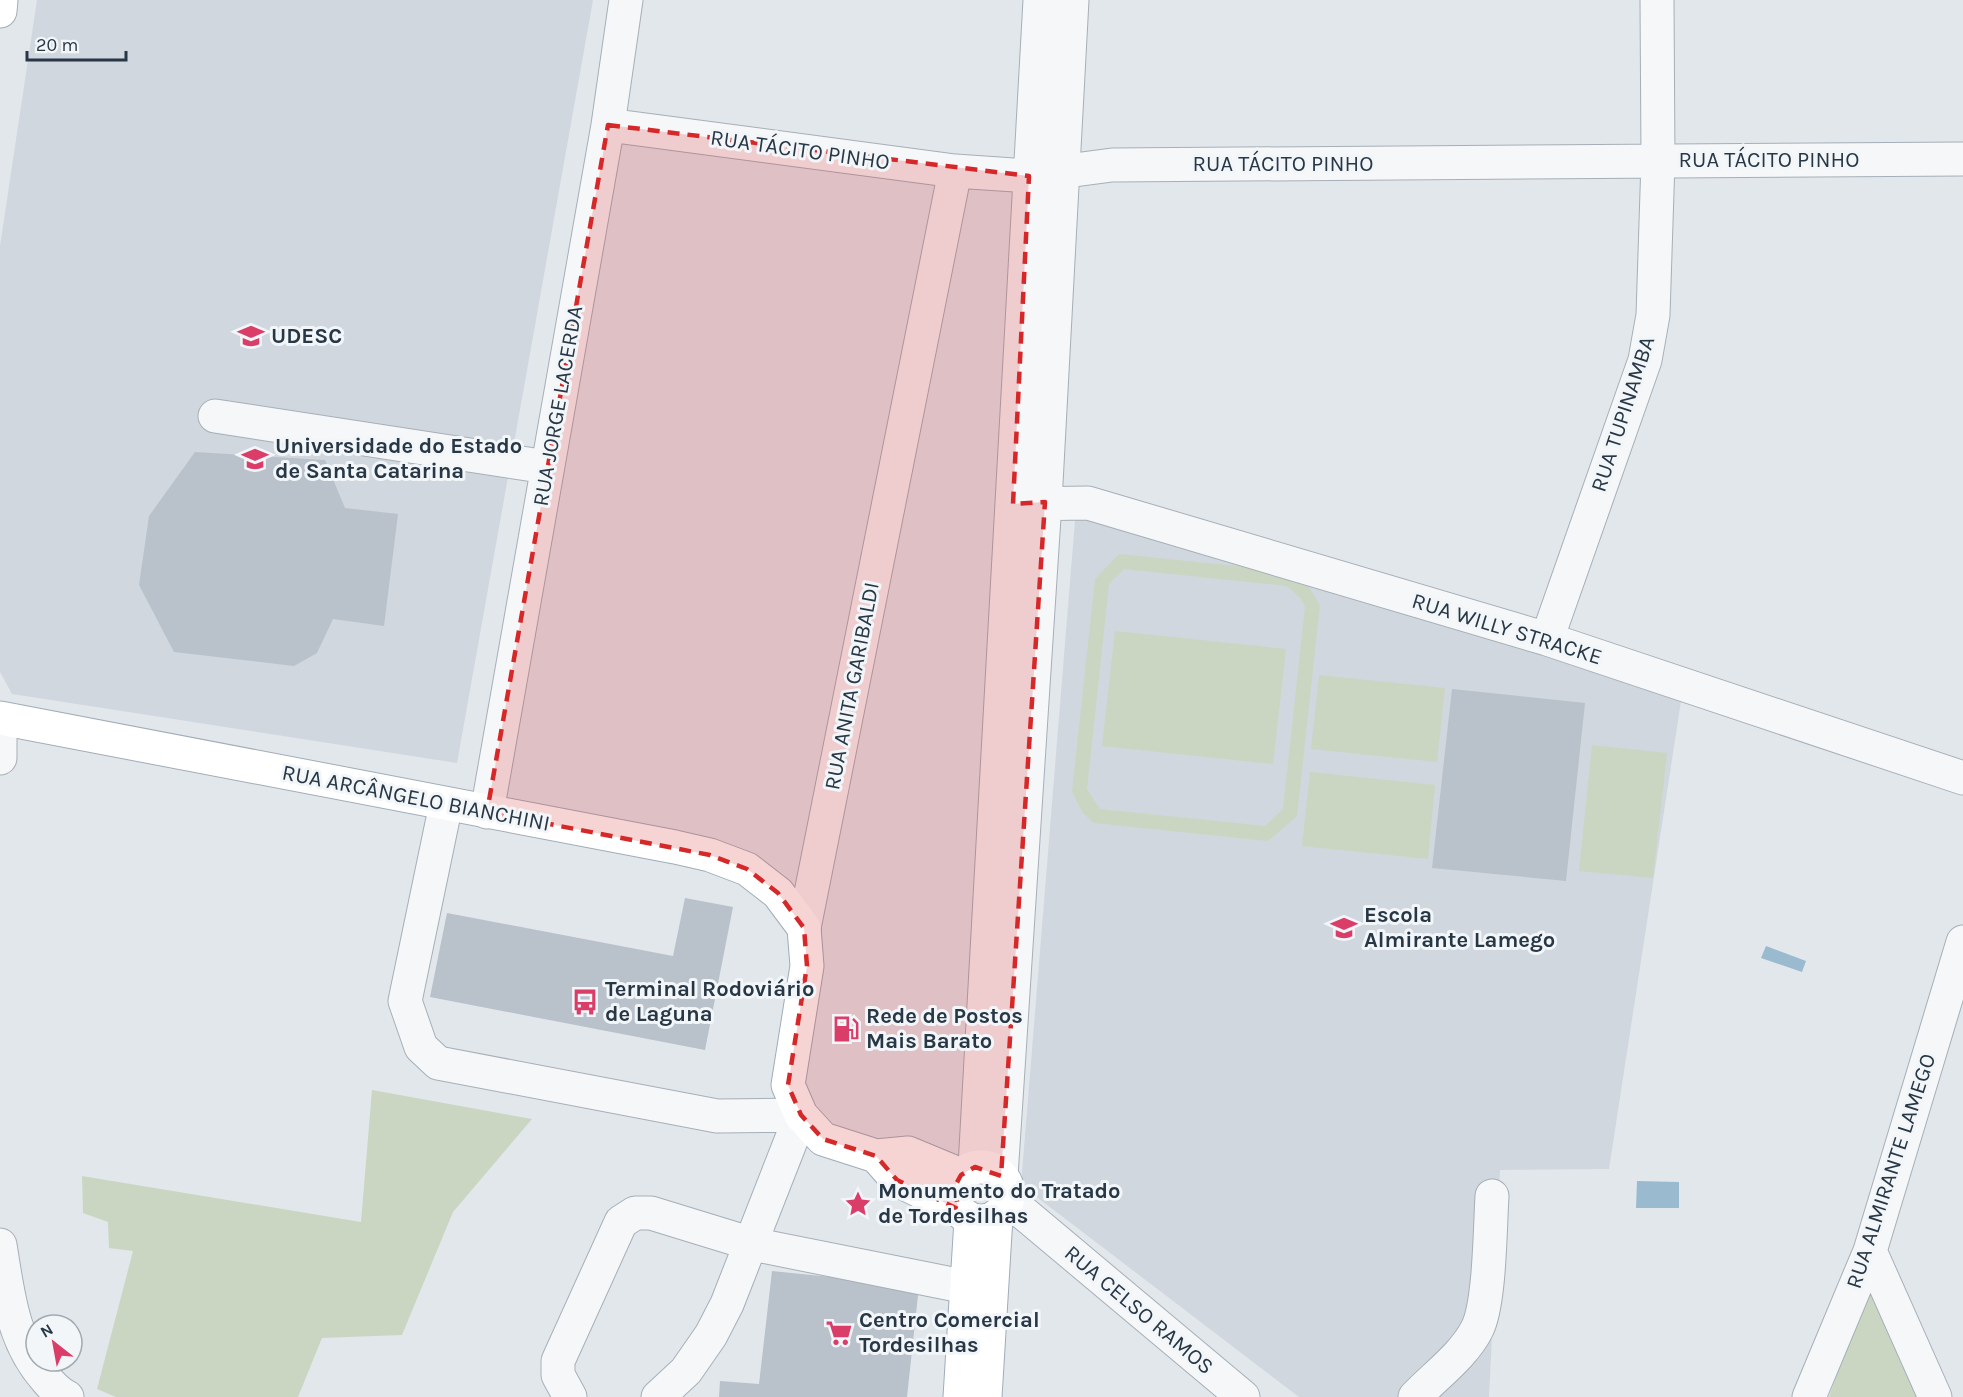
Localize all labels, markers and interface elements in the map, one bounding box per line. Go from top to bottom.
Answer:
scale bar [27,24,126,62]
text: 20 m [36,34,78,56]
street label: RUA TÁCITO PINHO [709,124,891,175]
street label: RUA TÁCITO PINHO [1679,146,1859,173]
street label: RUA TÁCITO PINHO [1193,150,1373,177]
street label: RUA JORGE LACERDA [528,303,589,508]
school or university icon: UDESC [236,321,266,351]
place label: UDESC [271,323,342,349]
street label: RUA TUPINAMBA [1586,333,1661,495]
place label: Universidade do Estado de Santa Catarina [275,433,522,484]
school or university icon: Universidade do Estado de Santa Catarina [240,444,270,474]
street label: RUA ANITA GARIBALDI [819,580,885,792]
street label: RUA WILLY STRACKE [1409,588,1605,670]
street label: RUA ARCÂNGELO BIANCHINI [280,759,552,837]
place label: Escola Almirante Lamego [1364,902,1555,953]
school or university icon: Escola Almirante Lamego [1329,913,1359,943]
place label: Terminal Rodoviário de Laguna [605,976,814,1027]
bus stop icon: Terminal Rodoviário de Laguna [570,987,600,1017]
place label: Rede de Postos Mais Barato [866,1003,1023,1054]
fuel station icon: Rede de Postos Mais Barato [831,1014,861,1044]
street label: RUA ALMIRANTE LAMEGO [1841,1050,1941,1292]
place label: Monumento do Tratado de Tordesilhas [878,1178,1121,1229]
place icon: Monumento do Tratado de Tordesilhas [843,1189,873,1219]
street label: RUA CELSO RAMOS [1059,1240,1219,1380]
place label: Centro Comercial Tordesilhas [859,1307,1040,1358]
north arrow [24,1313,84,1373]
supermarket icon: Centro Comercial Tordesilhas [824,1318,854,1348]
text: N [37,1319,56,1342]

